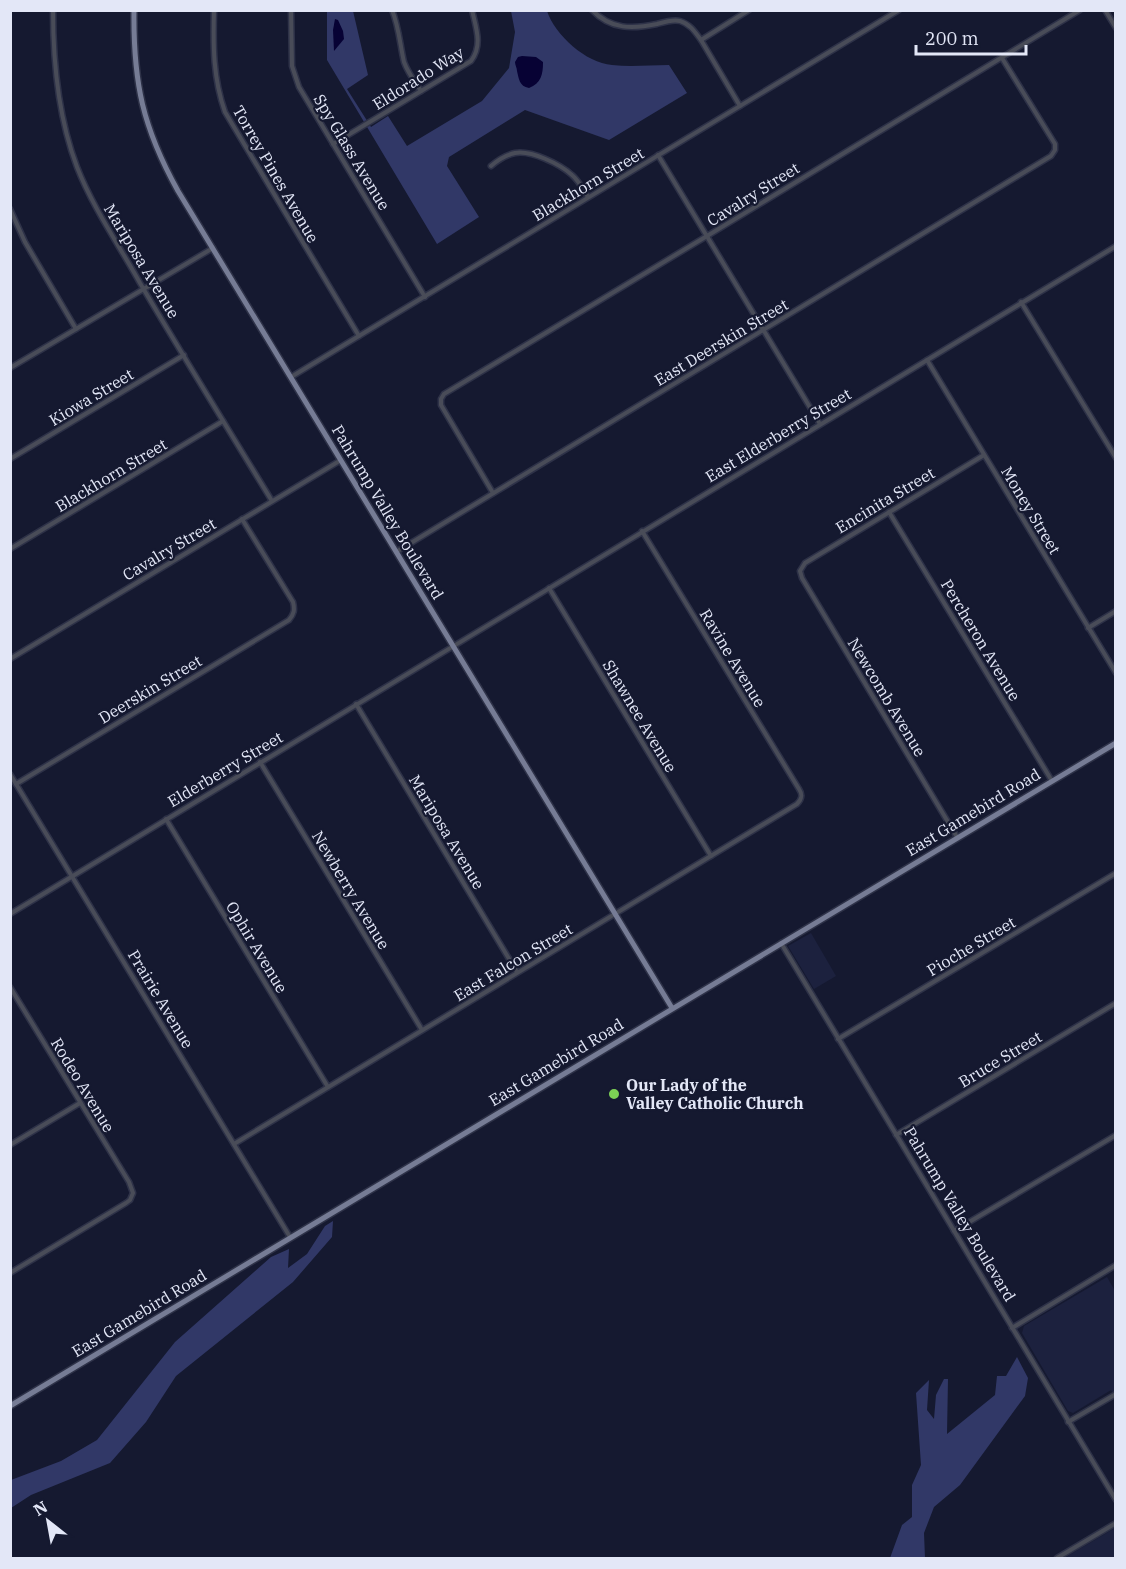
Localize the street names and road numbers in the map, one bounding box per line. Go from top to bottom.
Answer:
street label: Eldorado Way [369,42,468,114]
street label: Spy Glass Avenue [309,90,395,214]
street label: Torrey Pines Avenue [229,102,323,246]
street label: Blackhorn Street [528,143,648,225]
street label: Cavalry Street [703,157,803,230]
street label: Mariposa Avenue [100,200,184,322]
street label: East Deerskin Street [650,294,792,390]
street label: Kiowa Street [45,364,137,430]
street label: East Elderberry Street [701,383,855,486]
street label: Pahrump Valley Boulevard [328,421,448,603]
street label: Blackhorn Street [51,434,171,516]
street label: Encinita Street [832,462,938,537]
street label: Money Street [997,462,1065,558]
street label: Cavalry Street [119,513,220,585]
street label: Percheron Avenue [937,576,1025,704]
street label: Ravine Avenue [696,605,770,711]
street label: Newcomb Avenue [844,634,930,760]
street label: Deerskin Street [95,650,205,728]
street label: Shawnee Avenue [599,656,681,776]
street label: Elderberry Street [164,727,286,811]
street label: East Gamebird Road [902,764,1044,860]
street label: Mariposa Avenue [405,771,489,893]
street label: Newberry Avenue [308,827,394,953]
street label: Ophir Avenue [222,898,292,996]
street label: Pioche Street [923,912,1019,980]
street label: East Falcon Street [450,918,576,1005]
street label: Prairie Avenue [124,946,198,1052]
street label: East Gamebird Road [485,1014,627,1110]
street label: Bruce Street [955,1026,1045,1092]
street label: Rodeo Avenue [47,1034,119,1136]
street label: Pahrump Valley Boulevard [900,1123,1020,1305]
street label: East Gamebird Road [68,1265,210,1361]

